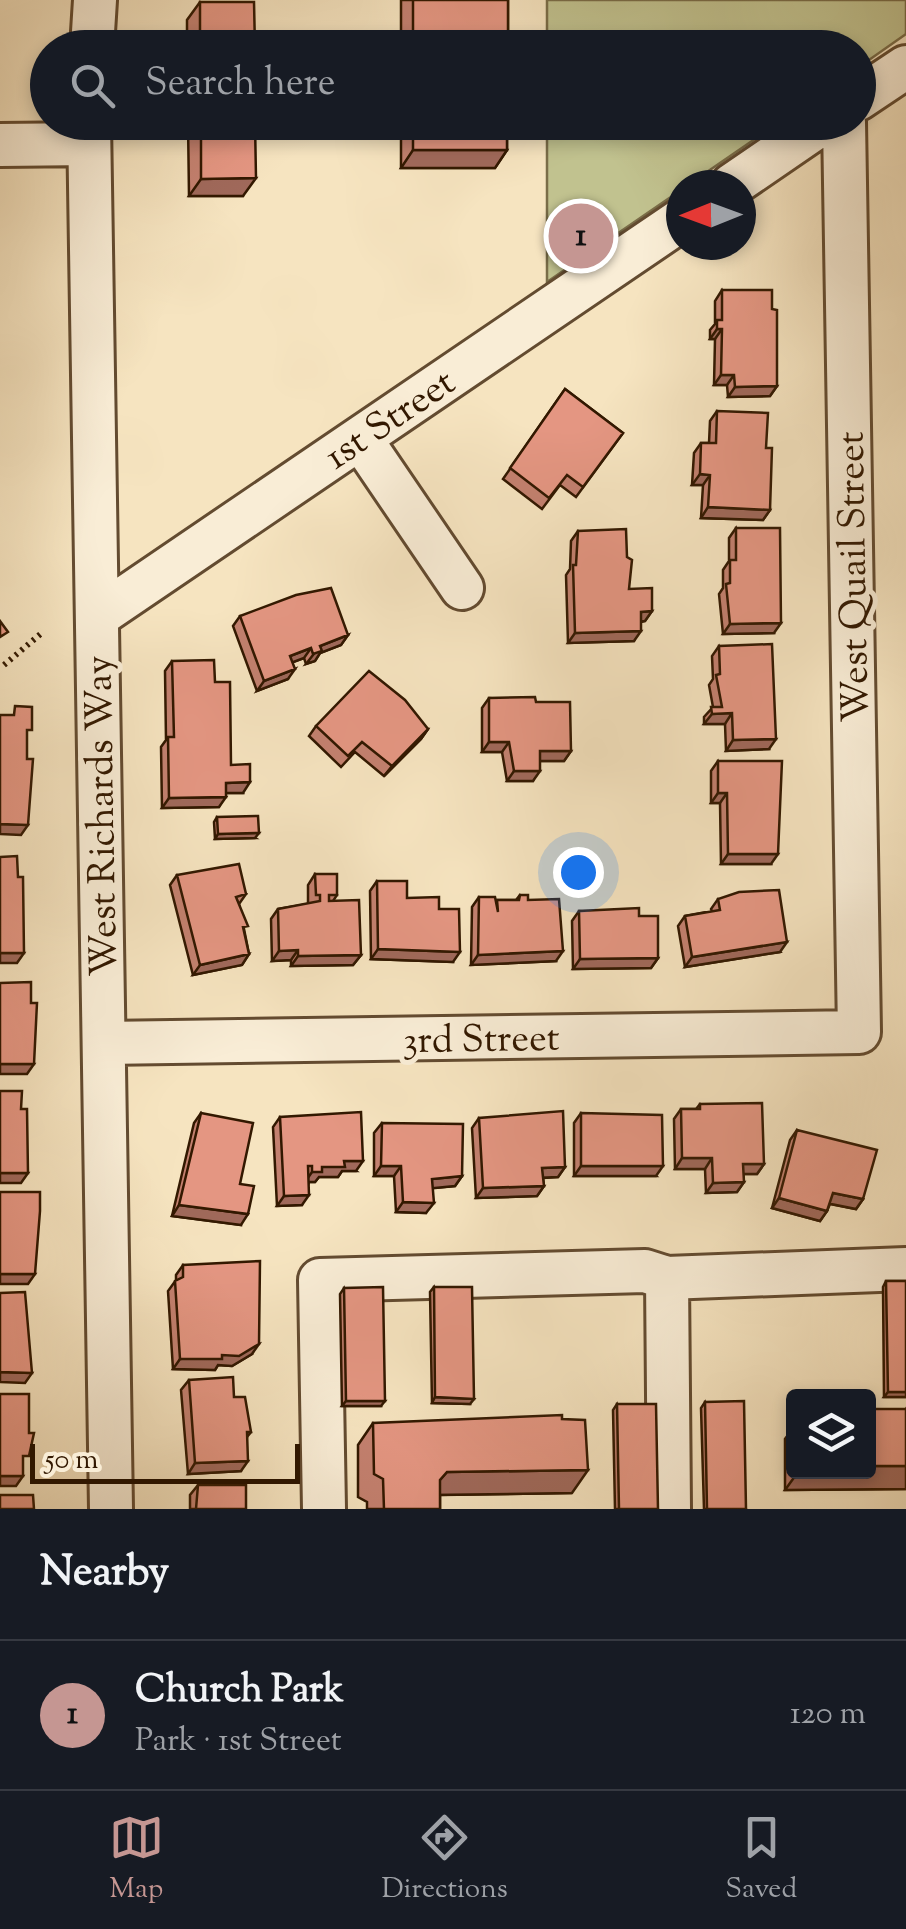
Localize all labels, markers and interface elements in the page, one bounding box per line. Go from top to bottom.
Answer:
search box [30,30,876,140]
icon: search [65,58,120,113]
text: Search here [145,58,336,112]
north arrow [666,170,756,260]
pin: 1 [548,198,614,274]
street label: 1st Street [315,358,467,485]
street label: West Quail Street [826,431,886,723]
street label: West Richards Way [74,655,134,977]
your location [553,847,604,898]
street label: 3rd Street [402,1014,560,1070]
map controls [786,1389,876,1479]
button: layers [786,1389,876,1479]
scale bar [30,1439,300,1484]
text: 50 m [45,1441,99,1481]
text: Nearby [40,1544,169,1604]
text: Church Park [135,1665,344,1719]
text: 1 [67,1692,78,1738]
text: 120 m [790,1692,866,1738]
text: Park · 1st Street [135,1719,342,1765]
tab: Map [109,1810,164,1910]
tab: Directions [381,1810,508,1910]
tab: Saved [725,1810,797,1910]

